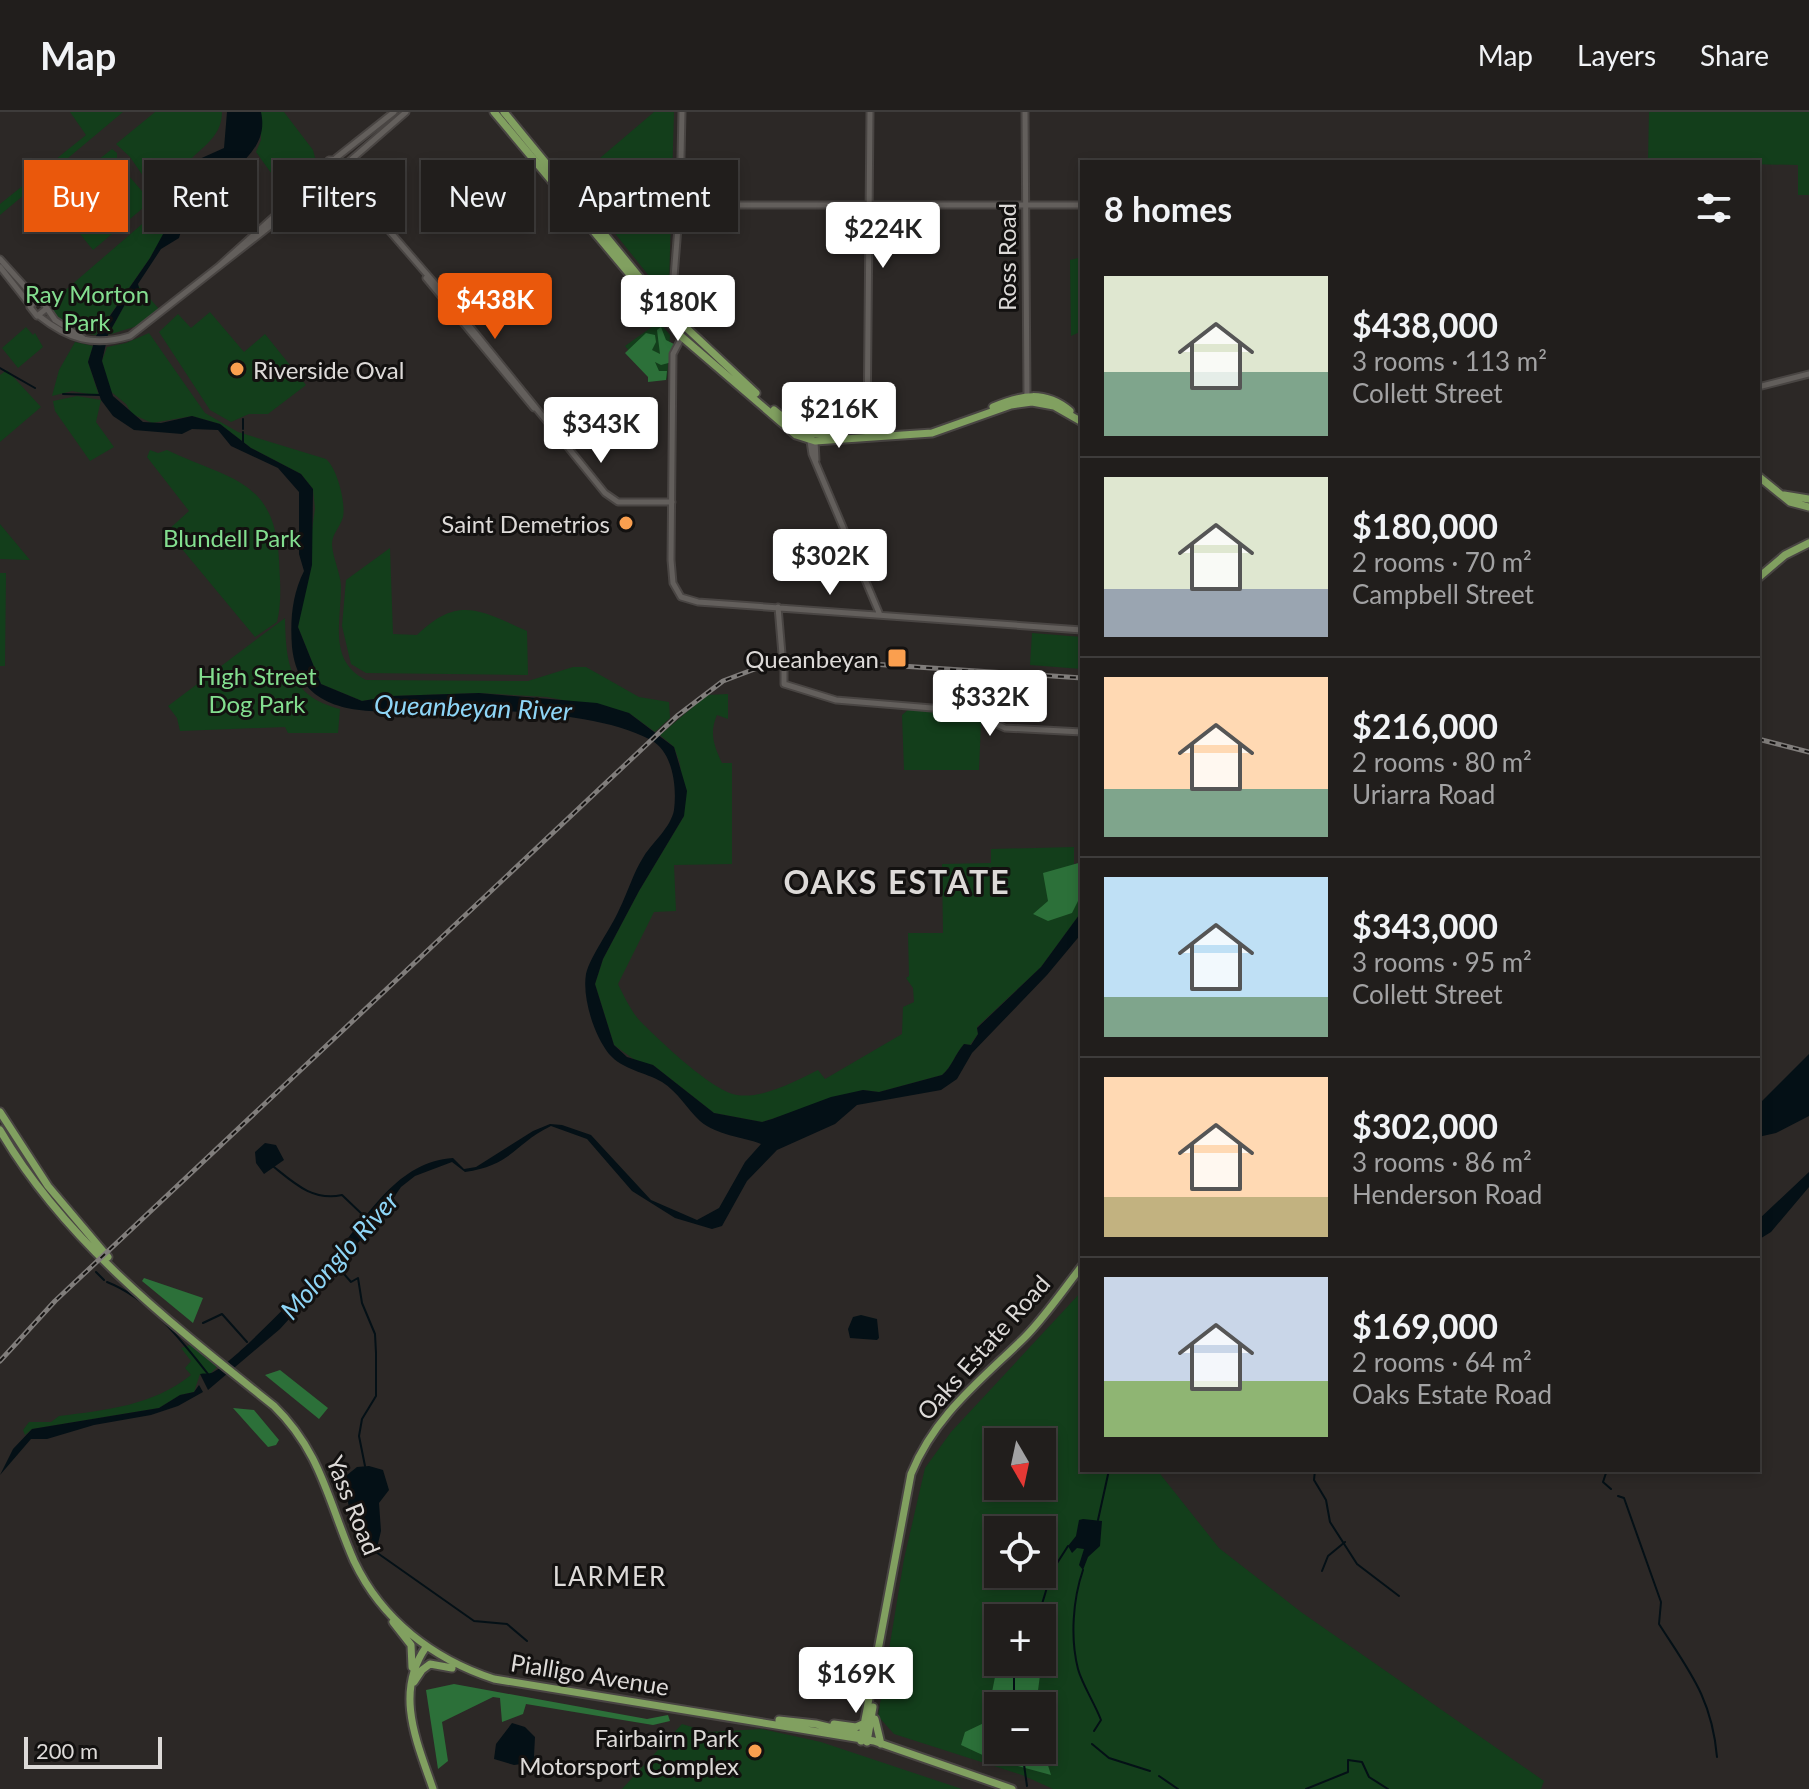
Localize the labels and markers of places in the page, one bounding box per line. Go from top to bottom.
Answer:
pin: $224K [827,202,939,270]
pin: $438K [439,273,551,341]
pin: $180K [622,275,734,343]
place label: Riverside Oval [253,355,404,384]
marker: Riverside Oval [228,360,246,378]
pin: $216K [783,382,895,450]
pin: $343K [545,397,657,465]
place label: Saint Demetrios [441,509,610,538]
marker: Saint Demetrios [617,514,635,532]
pin: $302K [774,529,886,597]
place label: Queanbeyan [745,644,879,673]
marker: Queanbeyan [886,647,908,669]
pin: $332K [934,670,1046,738]
pin: $169K [800,1647,912,1715]
place label: Fairbairn Park Motorsport Complex [519,1723,740,1780]
marker: Fairbairn Park Motorsport Complex [746,1742,764,1760]

